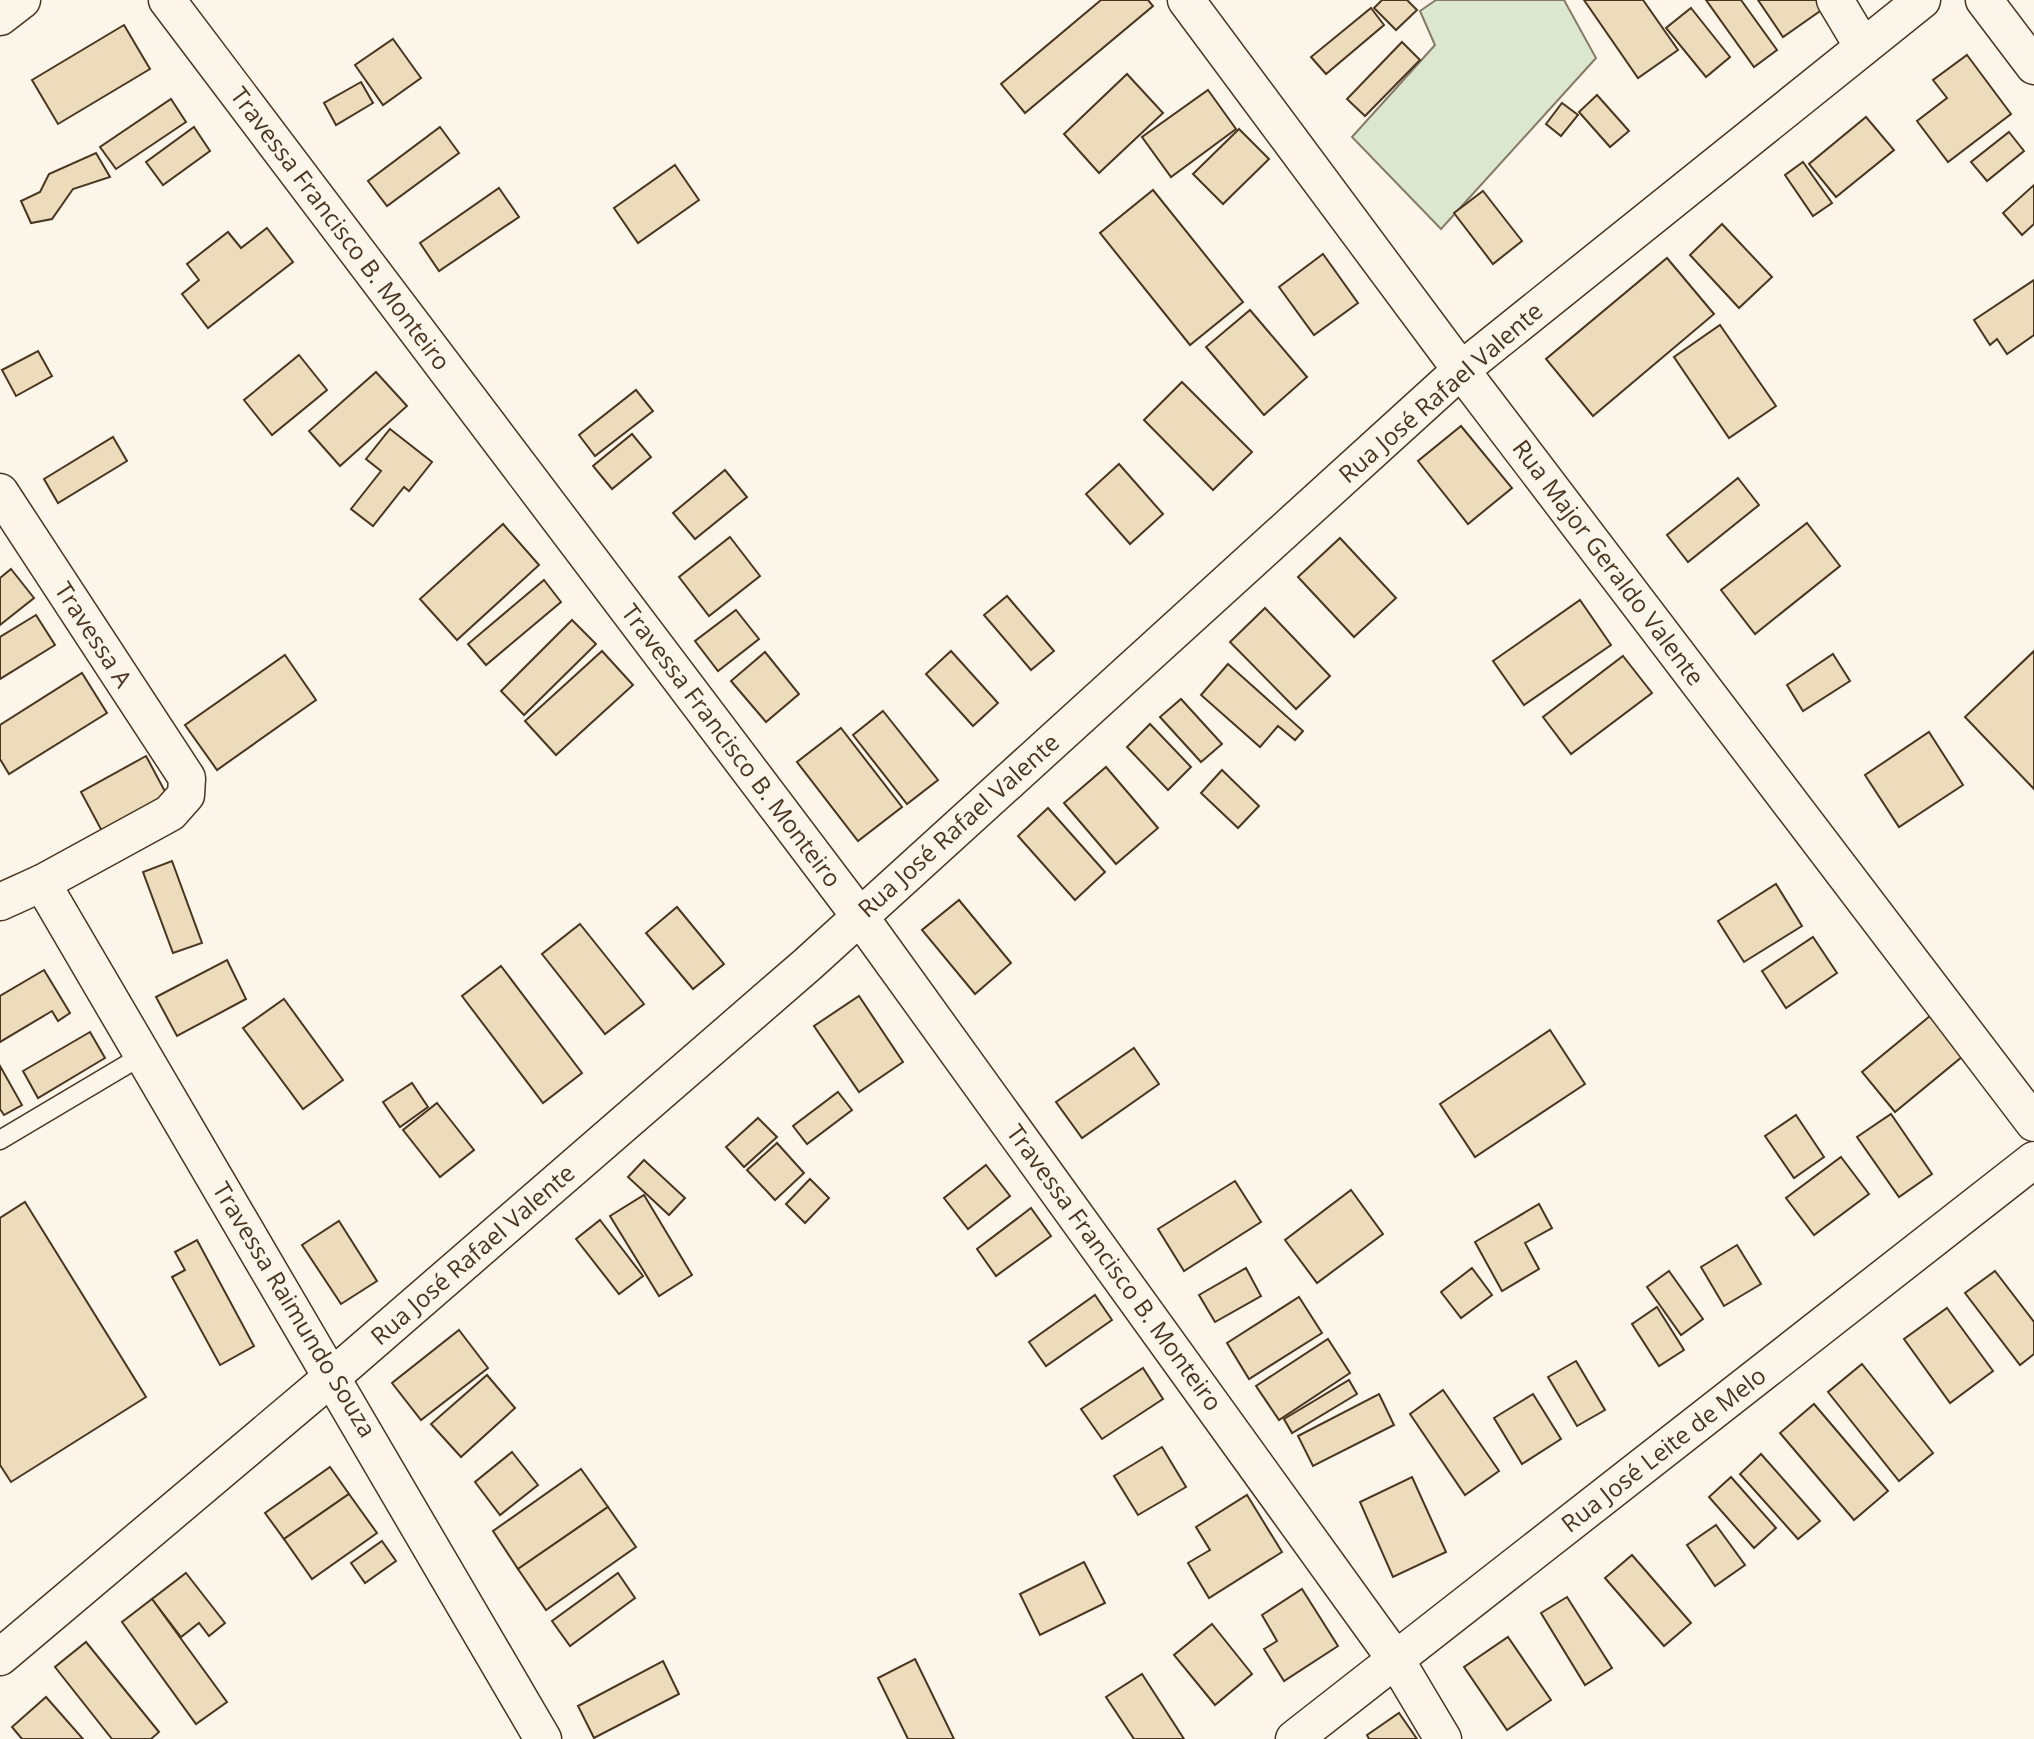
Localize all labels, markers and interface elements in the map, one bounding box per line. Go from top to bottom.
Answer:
street label: Travessa Francisco B. Monteiro [224,80,459,377]
street label: Rua José Rafael Valente [1331,294,1549,490]
street label: Rua Major Geraldo Valente [1506,432,1713,692]
street label: Travessa A [48,575,141,694]
street label: Travessa Francisco B. Monteiro [615,597,850,894]
street label: Rua José Rafael Valente [850,726,1066,924]
street label: Travessa Francisco B. Monteiro [1000,1117,1230,1417]
street label: Rua José Rafael Valente [363,1156,581,1352]
street label: Travessa Raimundo Souza [206,1175,385,1443]
street label: Rua José Leite de Melo [1554,1358,1772,1539]

